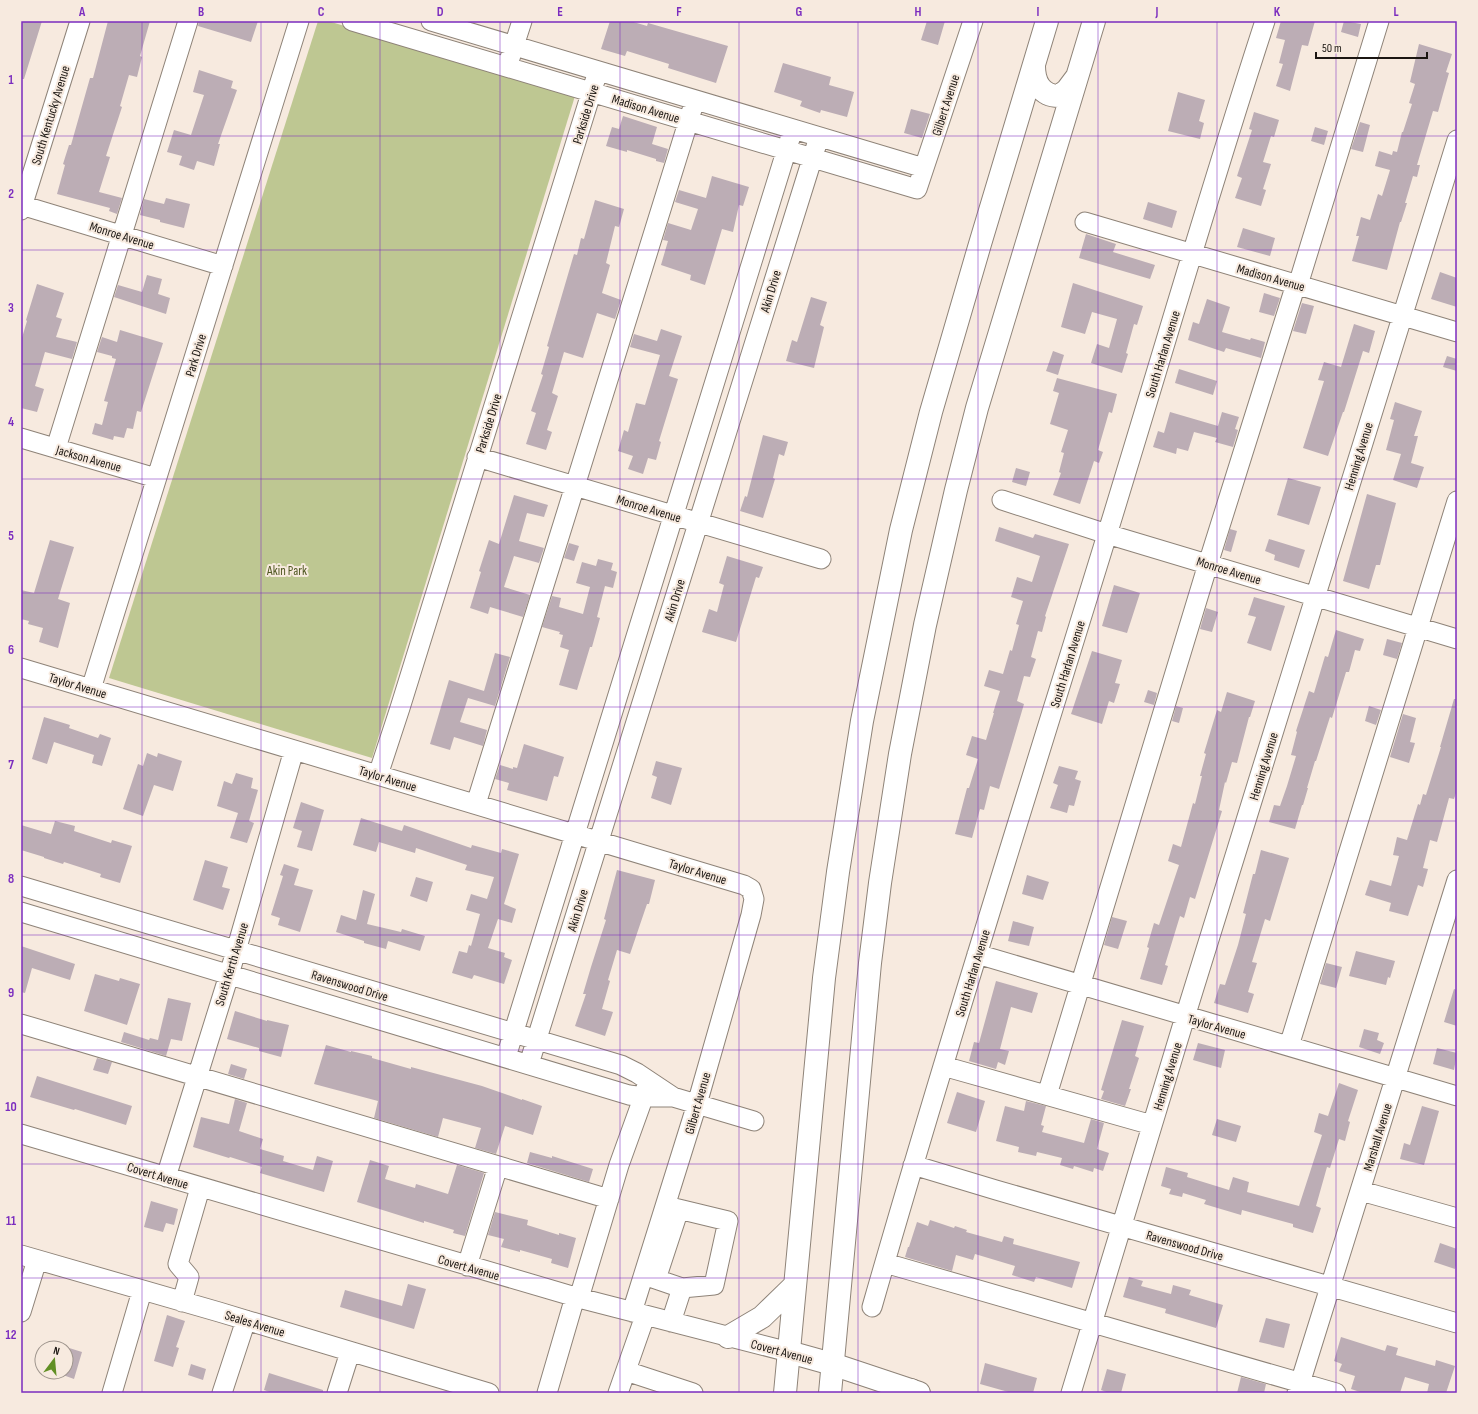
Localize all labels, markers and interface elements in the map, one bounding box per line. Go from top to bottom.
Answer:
text: A [78,4,86,20]
text: B [198,4,204,20]
text: C [318,4,325,20]
text: D [437,4,444,20]
text: E [557,4,563,20]
text: F [676,4,682,20]
text: G [796,4,803,20]
text: H [915,4,922,20]
text: I [1037,4,1040,20]
text: J [1155,4,1159,20]
text: K [1274,4,1281,20]
text: L [1393,4,1399,20]
scale bar [1316,34,1427,60]
text: 50 m [1322,41,1342,56]
street label: South Kentucky Avenue [28,64,74,167]
text: 1 [8,72,14,88]
street label: Gilbert Avenue [929,73,963,138]
street label: Parkside Drive [569,83,603,146]
street label: Madison Avenue [610,91,682,127]
text: 2 [8,186,14,202]
street label: Monroe Avenue [87,219,156,253]
street label: Madison Avenue [1235,261,1307,295]
street label: Akin Drive [757,268,785,315]
text: 3 [8,300,14,316]
street label: South Harlan Avenue [1142,309,1184,400]
street label: Park Drive [182,332,210,379]
street label: Parkside Drive [472,392,506,455]
text: 4 [8,414,14,430]
street label: Henning Avenue [1341,420,1377,492]
street label: Jackson Avenue [53,442,123,476]
street label: Monroe Avenue [614,492,683,526]
text: 5 [8,528,14,544]
street label: Monroe Avenue [1194,554,1263,588]
park label: Akin Park [266,563,307,579]
street label: Akin Drive [661,577,689,624]
street label: South Harlan Avenue [1047,619,1089,710]
text: 6 [8,642,14,658]
street label: Taylor Avenue [47,670,109,702]
street label: Henning Avenue [1246,730,1282,802]
text: 7 [8,757,14,773]
street label: Taylor Avenue [357,763,419,795]
street label: Taylor Avenue [667,856,729,888]
text: 8 [8,871,14,887]
street label: Akin Drive [564,887,592,934]
street label: South Kerth Avenue [212,921,252,1008]
street label: South Harlan Avenue [952,928,994,1019]
street label: Ravenswood Drive [309,967,390,1005]
text: 9 [8,985,14,1001]
street label: Taylor Avenue [1186,1011,1248,1043]
street label: Henning Avenue [1150,1040,1186,1112]
street label: Gilbert Avenue [681,1070,714,1136]
text: 10 [5,1099,17,1115]
street label: Marshall Avenue [1360,1101,1396,1173]
street label: Covert Avenue [125,1159,190,1193]
text: 11 [6,1213,16,1229]
street label: Ravenswood Drive [1144,1227,1225,1265]
street label: Covert Avenue [436,1252,501,1284]
street label: Seales Avenue [223,1307,287,1341]
text: 12 [6,1327,17,1343]
street label: Covert Avenue [749,1336,814,1368]
north arrow [34,1340,74,1380]
text: N [52,1344,61,1358]

